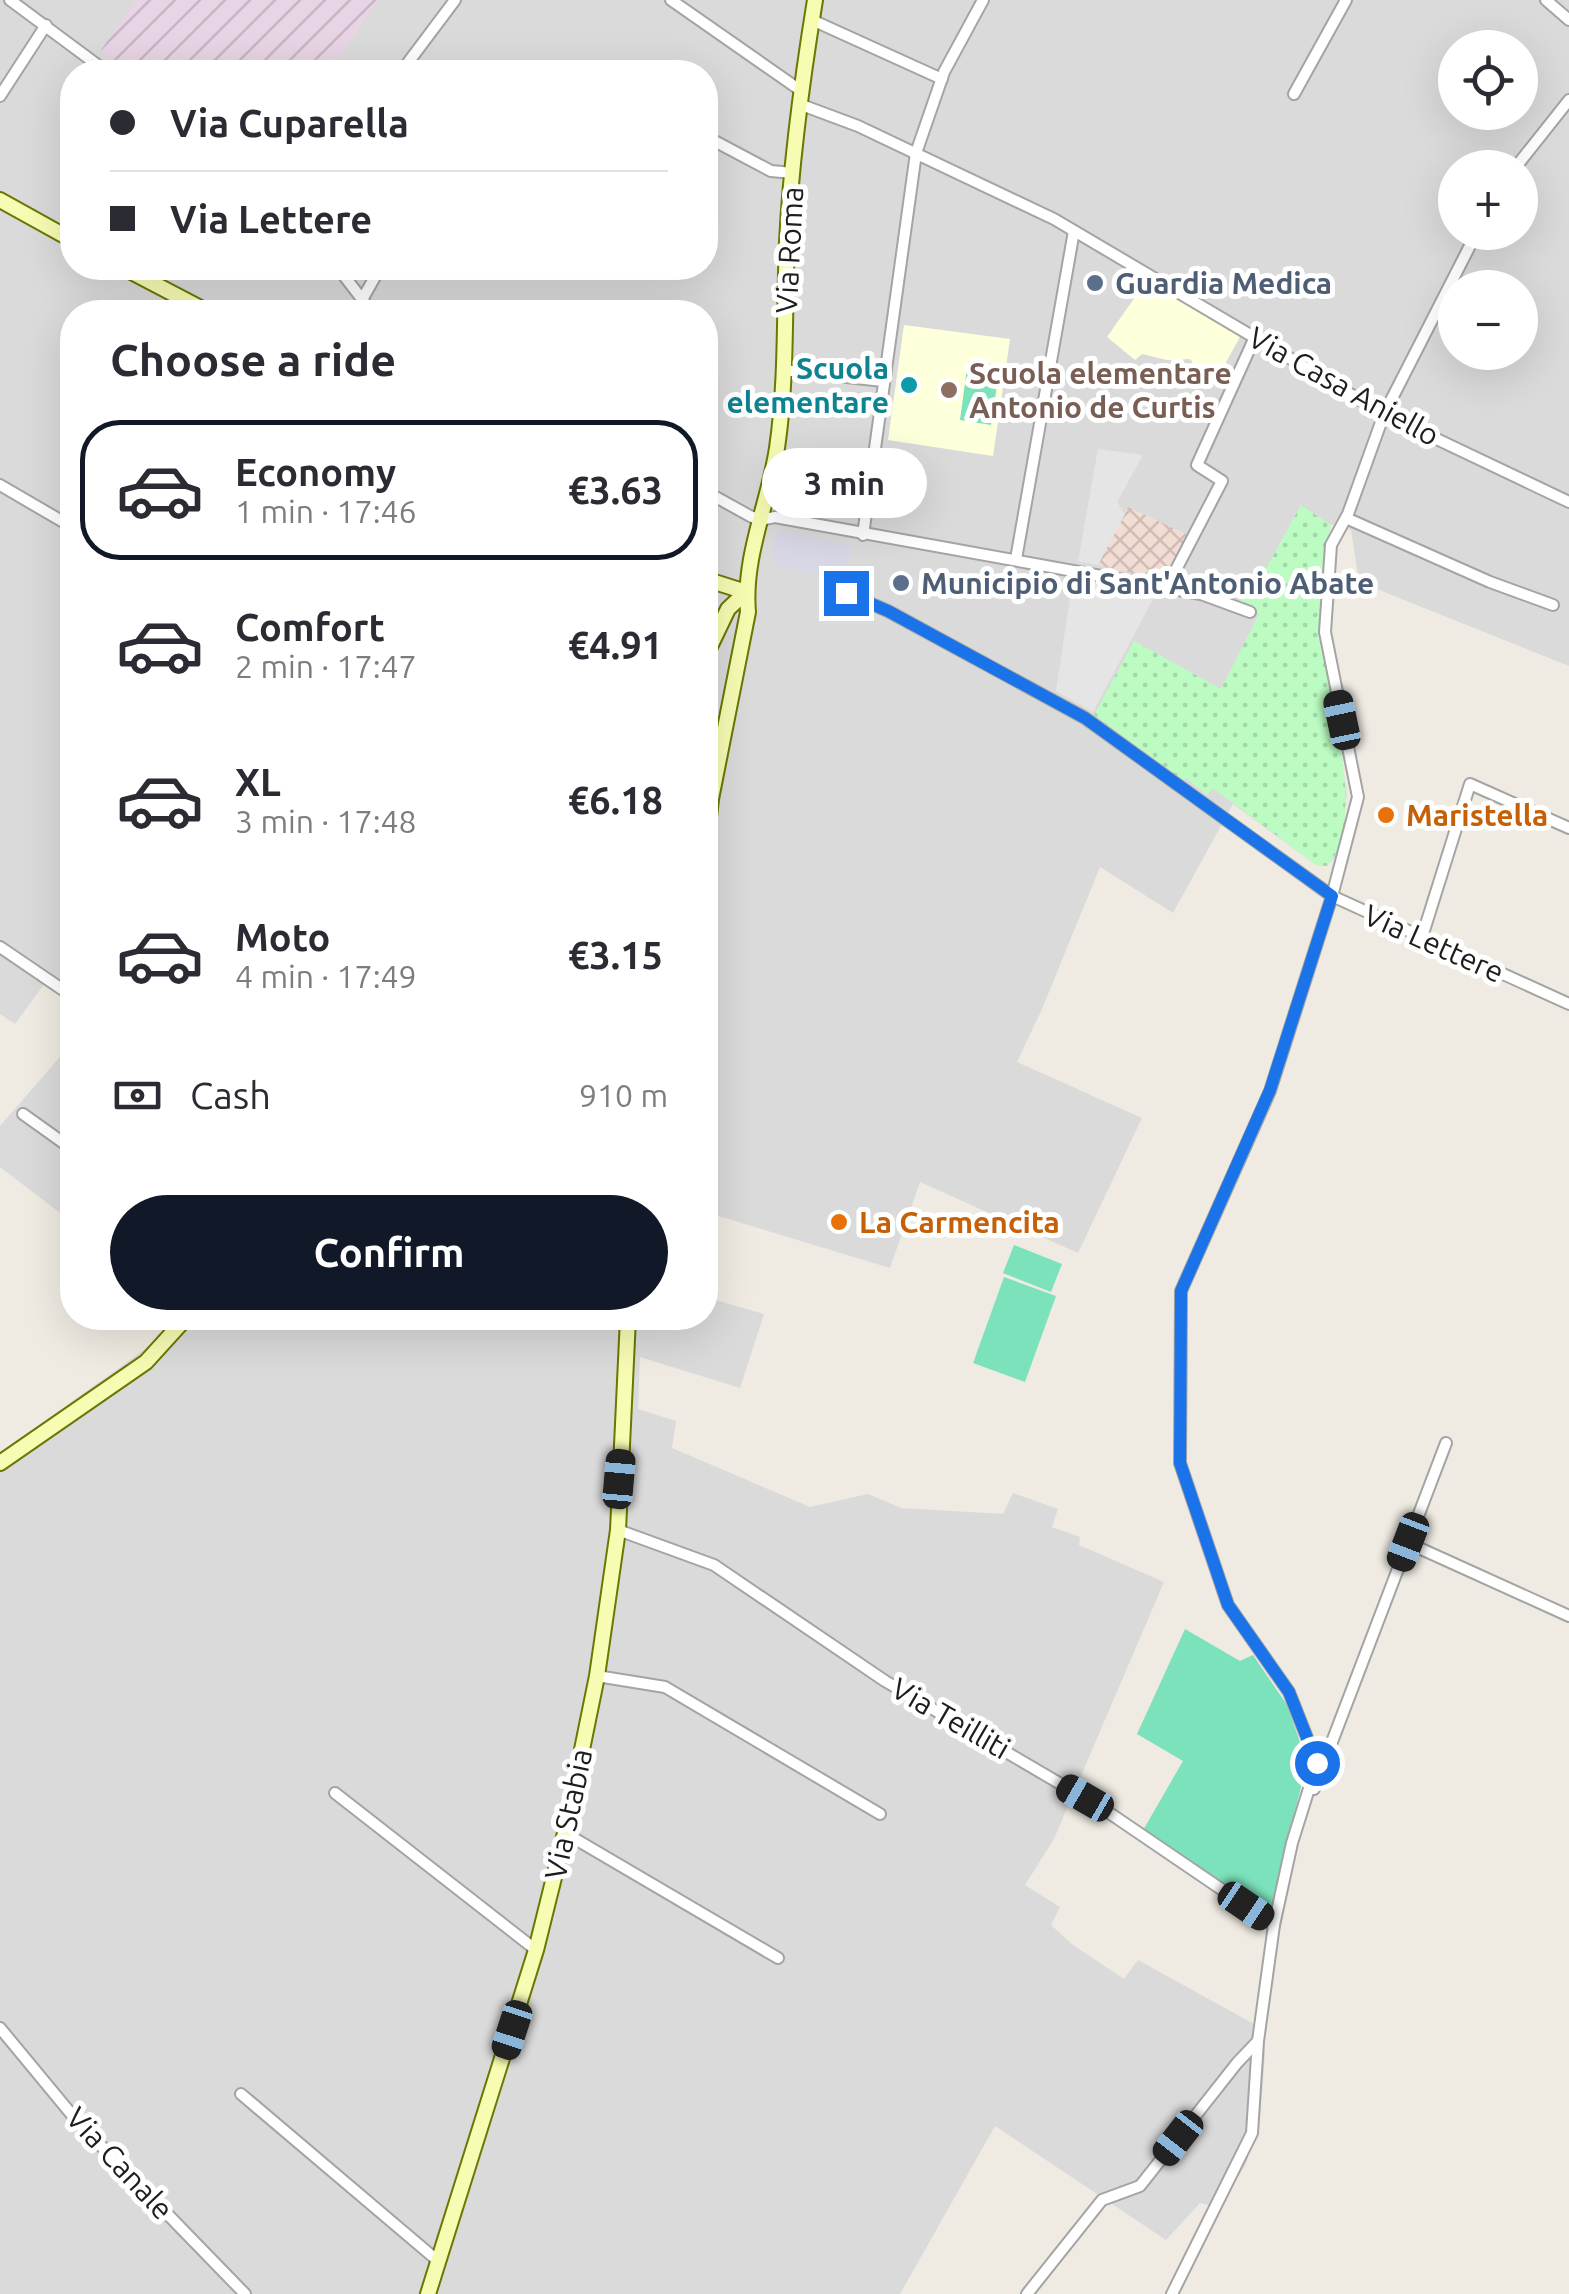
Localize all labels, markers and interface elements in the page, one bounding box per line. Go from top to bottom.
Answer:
map controls [1438,30,1538,370]
button: locate [1438,30,1538,130]
text: Via Cuparella [170,102,409,144]
button: + [1438,150,1538,250]
street label: Via Roma [769,186,809,314]
text: Via Lettere [170,198,372,240]
place label: Guardia Medica [1115,266,1332,300]
button: − [1438,270,1538,370]
marker: Guardia Medica [1084,272,1106,294]
street label: Via Casa Aniello [1243,320,1445,452]
text: Choose a ride [110,334,396,385]
place label: Scuola elementare [727,351,889,419]
place label: Scuola elementare Antonio de Curtis [969,356,1232,424]
marker: Scuola elementare [898,374,920,396]
marker: Scuola elementare Antonio de Curtis [938,379,960,401]
icon: car [115,445,205,535]
callout: 3 min [764,448,928,518]
text: Economy [235,451,396,493]
text: 3 min [804,465,885,501]
text: €3.63 [568,469,663,511]
text: 1 min · 17:46 [235,493,417,529]
place label: Municipio di Sant'Antonio Abate [921,566,1374,600]
route end [824,571,869,616]
marker: Municipio di Sant'Antonio Abate [890,572,912,594]
icon: car [115,600,205,690]
text: Comfort [235,606,385,648]
text: €4.91 [568,624,663,666]
text: 2 min · 17:47 [235,648,417,684]
car [1321,688,1363,752]
icon: car [115,755,205,845]
text: XL [235,761,281,803]
text: €6.18 [568,779,663,821]
place label: Maristella [1406,798,1548,832]
text: 3 min · 17:48 [235,803,417,839]
marker: Maristella [1375,804,1397,826]
street label: Via Lettere [1359,897,1509,989]
icon: car [115,910,205,1000]
text: Moto [235,916,330,958]
text: €3.15 [568,934,663,976]
text: 4 min · 17:49 [235,958,417,994]
icon: cash [110,1068,165,1123]
text: Cash [190,1074,271,1116]
text: 910 m [579,1077,668,1113]
button: Confirm [110,1195,668,1310]
place label: La Carmencita [859,1205,1060,1239]
marker: La Carmencita [828,1211,850,1233]
car [601,1448,637,1510]
car [1383,1509,1433,1575]
street label: Via Teilliti [886,1671,1016,1765]
route start [1295,1741,1340,1786]
street label: Via Stabia [538,1746,598,1882]
car [1052,1770,1118,1826]
car [1213,1877,1279,1935]
car [488,1997,536,2063]
street label: Via Canale [60,2100,180,2226]
car [1148,2105,1208,2171]

